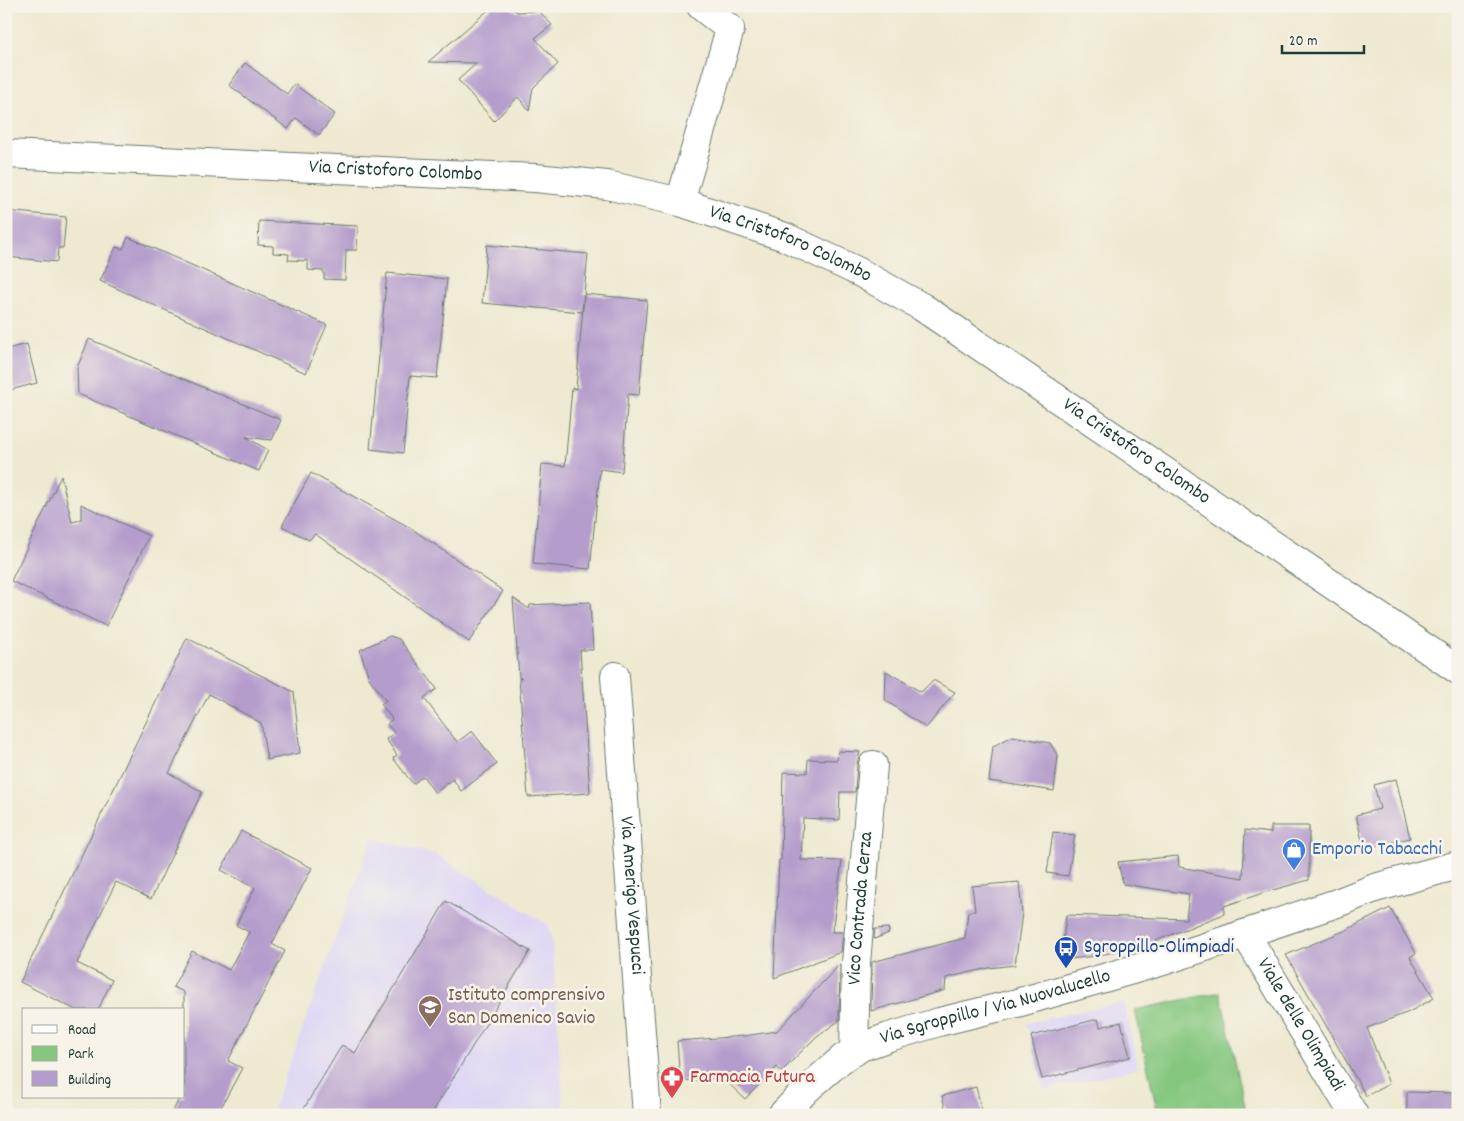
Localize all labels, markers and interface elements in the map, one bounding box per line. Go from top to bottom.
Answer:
scale bar [1282,22,1364,54]
text: 20 m [1289,31,1317,53]
street label: Via Cristoforo Colombo [308,154,483,190]
street label: Via Cristoforo Colombo [705,199,877,290]
street label: Via Cristoforo Colombo [1056,392,1216,512]
street label: Via Amerigo Vespucci [611,815,651,976]
street label: Vico Contrada Cerza [842,830,881,985]
place label: Emporio Tabacchi [1312,836,1442,864]
shop icon: Emporio Tabacchi [1281,837,1307,871]
place label: Sgroppillo-Olimpiadi [1084,934,1235,962]
bus stop icon: Sgroppillo-Olimpiadi [1053,935,1079,969]
street label: Viale delle Olimpiadi [1249,953,1351,1097]
street label: Via Sgroppillo / Via Nuovalucello [876,963,1114,1053]
place label: Istituto comprensivo San Domenico Savio [448,982,605,1033]
school or university icon: Istituto comprensivo San Domenico Savio [417,994,443,1028]
legend [22,1008,185,1098]
text: Road [68,1020,96,1042]
text: Park [68,1044,94,1066]
place label: Farmacia Futura [690,1064,815,1092]
pharmacy icon: Farmacia Futura [659,1065,685,1099]
text: Building [68,1070,111,1092]

